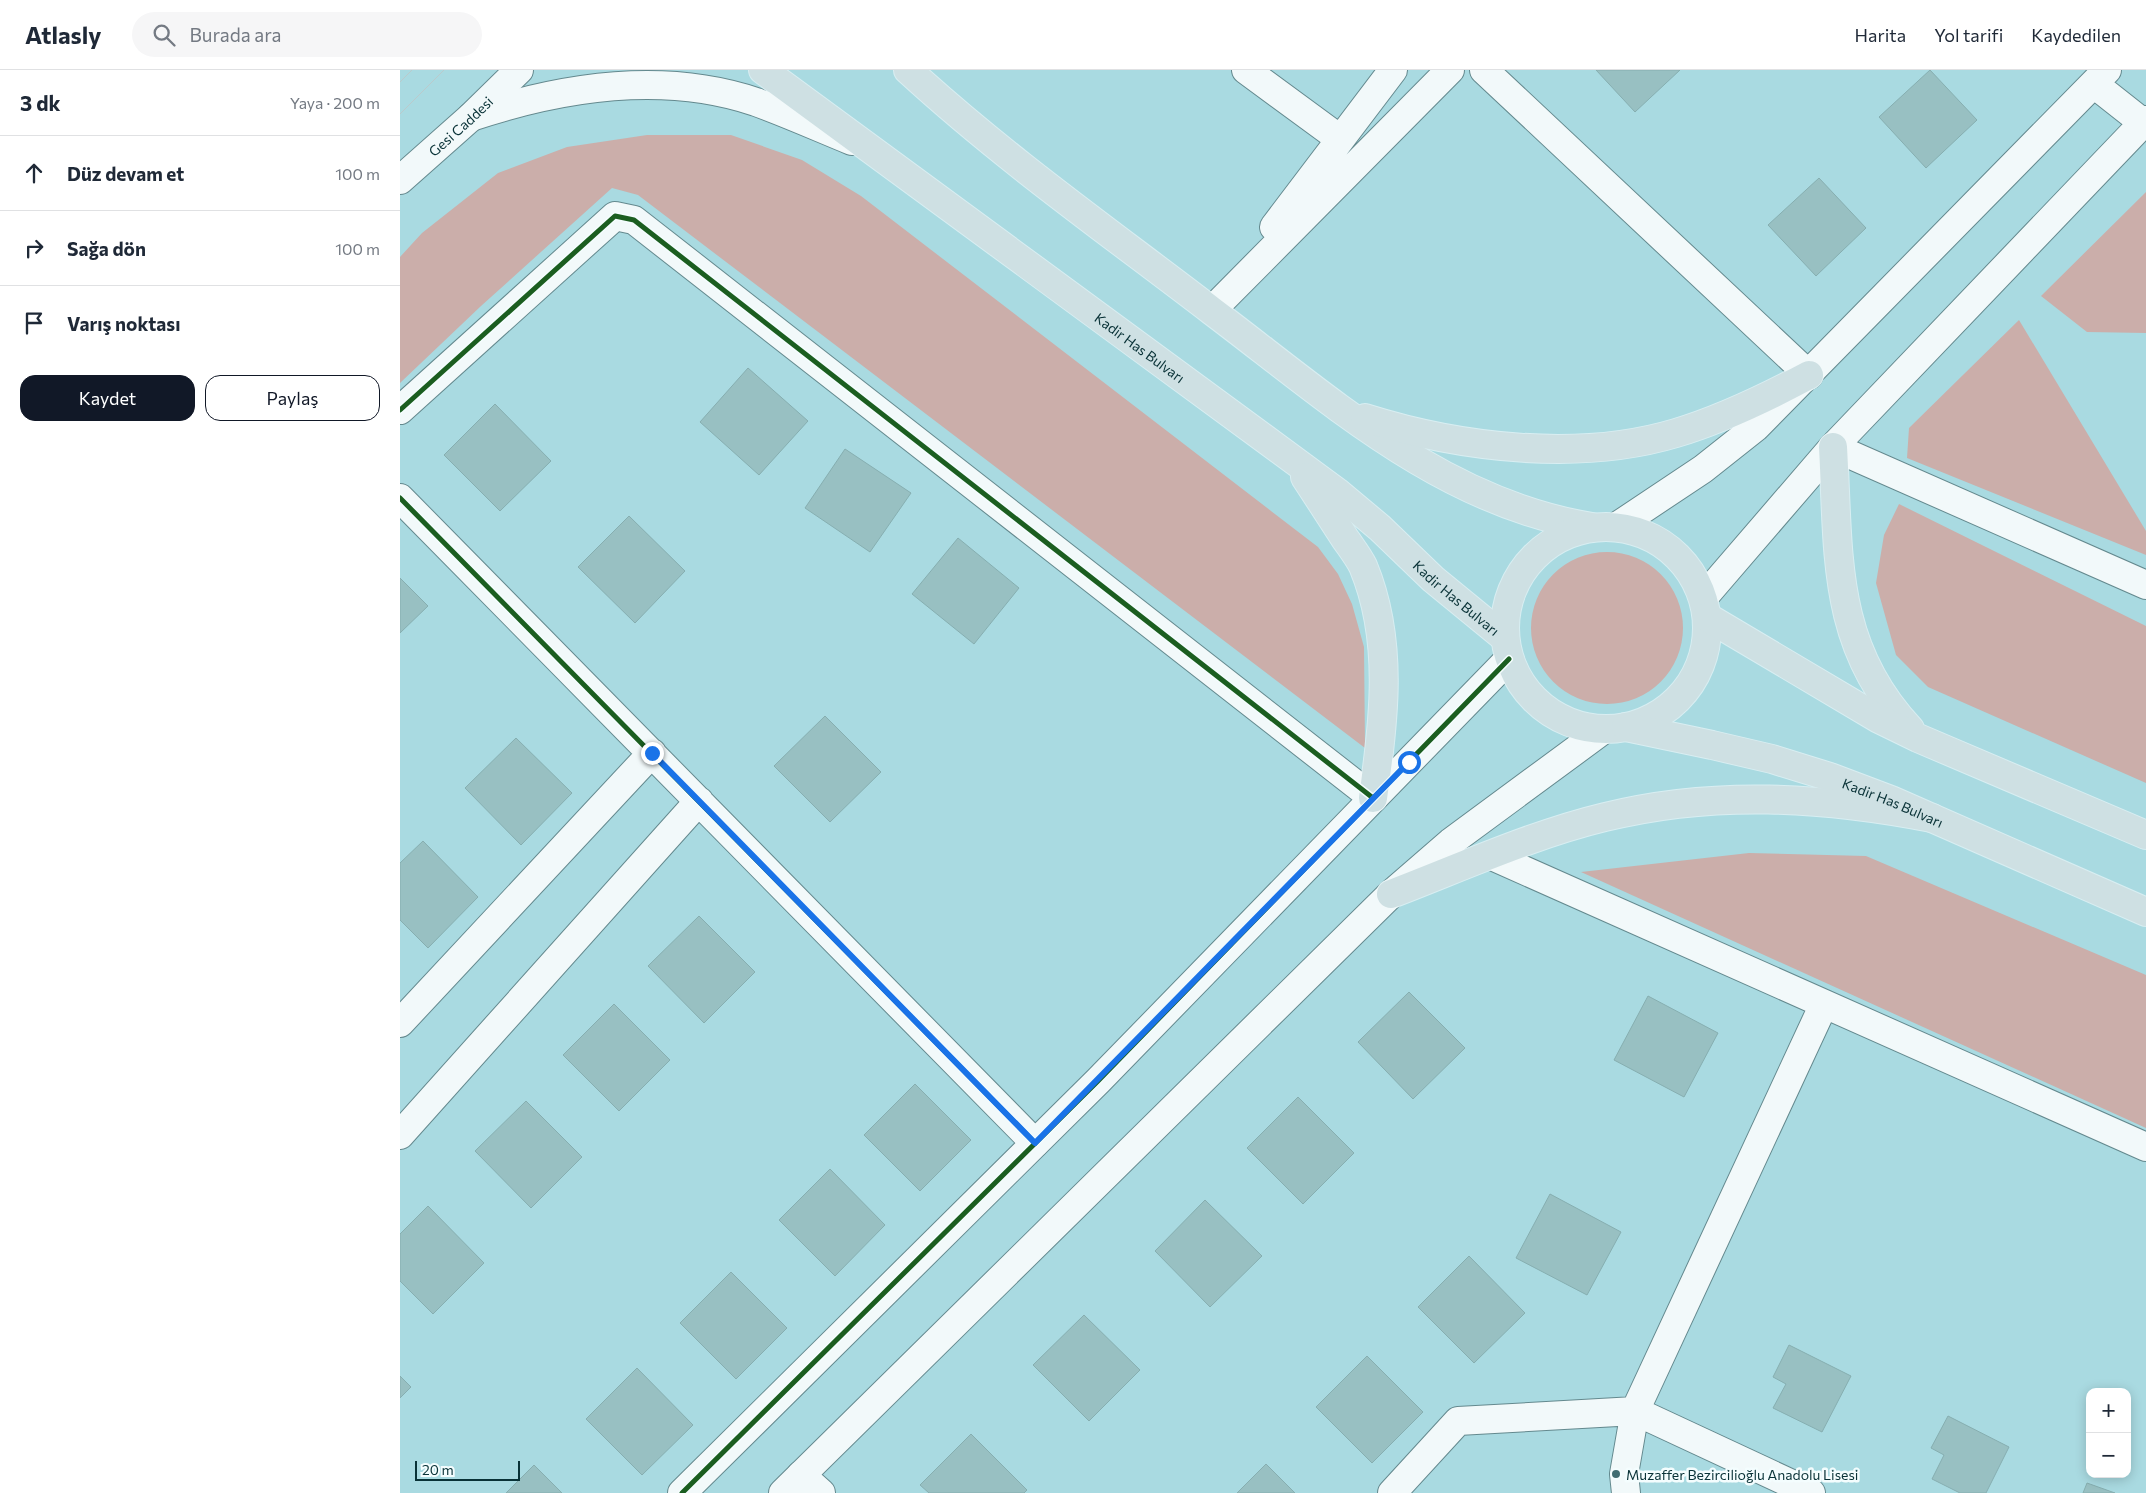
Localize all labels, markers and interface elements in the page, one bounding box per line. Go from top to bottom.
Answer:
search box [132,12,482,57]
text: Atlasly [25,20,102,49]
icon: search [150,21,178,49]
text: Burada ara [190,23,282,46]
text: Harita [1855,24,1906,46]
text: Yol tarifi [1934,24,2003,46]
text: Kaydedilen [2031,24,2121,46]
text: 3 dk [20,90,61,115]
street label: Gesi Caddesi [425,92,496,159]
text: Yaya · 200 m [290,93,380,112]
icon: ahead [20,159,48,187]
text: Düz devam et [67,162,184,185]
text: 100 m [335,164,380,183]
icon: right [20,234,48,262]
text: Sağa dön [67,237,146,260]
text: 100 m [335,239,380,258]
street label: Kadir Has Bulvarı [1092,308,1188,386]
icon: arrive [20,309,48,337]
text: Varış noktası [67,312,180,335]
button: Kaydet [20,375,195,421]
button: Paylaş [205,375,380,421]
street label: Kadir Has Bulvarı [1410,556,1503,639]
route end [641,742,664,765]
route start [1398,751,1421,774]
street label: Kadir Has Bulvarı [1840,774,1946,830]
map controls [2086,1388,2131,1478]
button: + [2086,1388,2131,1433]
button: − [2086,1433,2131,1478]
scale bar [415,1458,520,1481]
text: 20 m [422,1461,454,1478]
place label: Muzaffer Bezircilioğlu Anadolu Lisesi [1626,1466,1858,1483]
marker: Muzaffer Bezircilioğlu Anadolu Lisesi [1610,1468,1622,1480]

